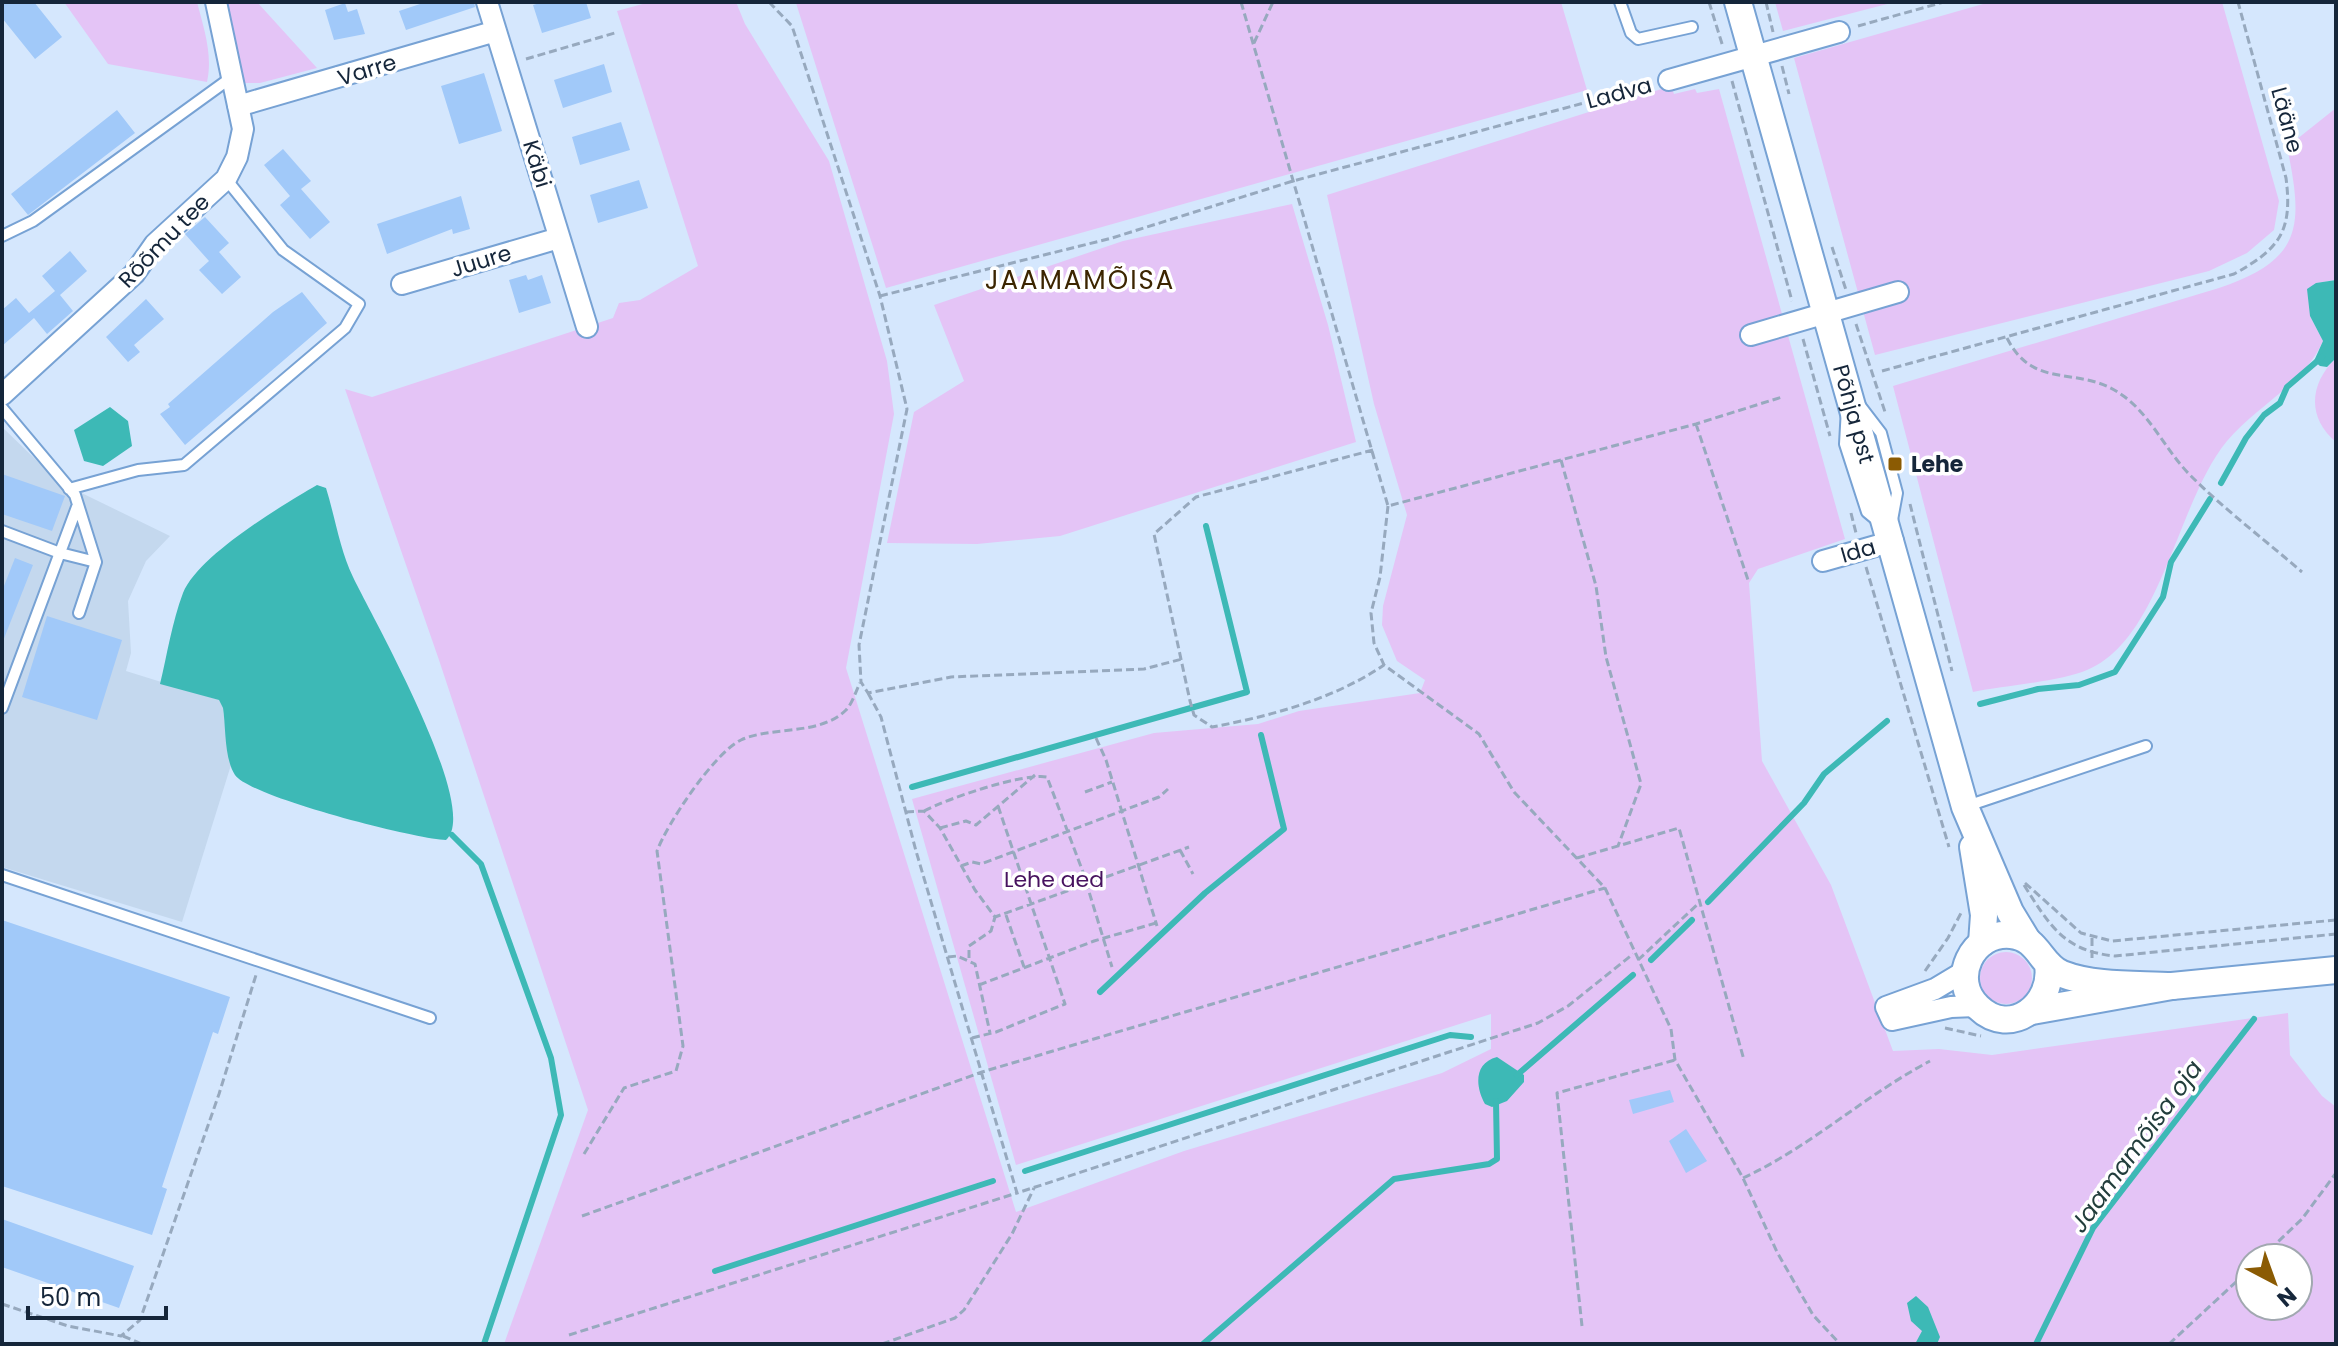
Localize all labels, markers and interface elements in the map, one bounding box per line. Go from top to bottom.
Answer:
street label: Varre [334,46,400,94]
street label: Ladva [1583,69,1655,117]
street label: Lääne [2263,84,2311,156]
street label: Käbi [515,136,559,192]
street label: Rõõmu tee [111,187,217,295]
street label: Juure [447,237,515,285]
district label: JAAMAMÕISA [985,262,1175,298]
street label: Põhja pst [1825,361,1883,467]
place label: Lehe [1911,449,1963,480]
marker: Lehe [1886,455,1904,473]
street label: Ida [1837,531,1879,571]
park label: Lehe aed [1004,864,1104,895]
water label: Jaamamõisa oja [2062,1053,2210,1239]
north arrow [2234,1242,2314,1322]
scale bar [28,1270,166,1320]
text: N [2270,1280,2303,1314]
text: 50 m [40,1281,101,1314]

